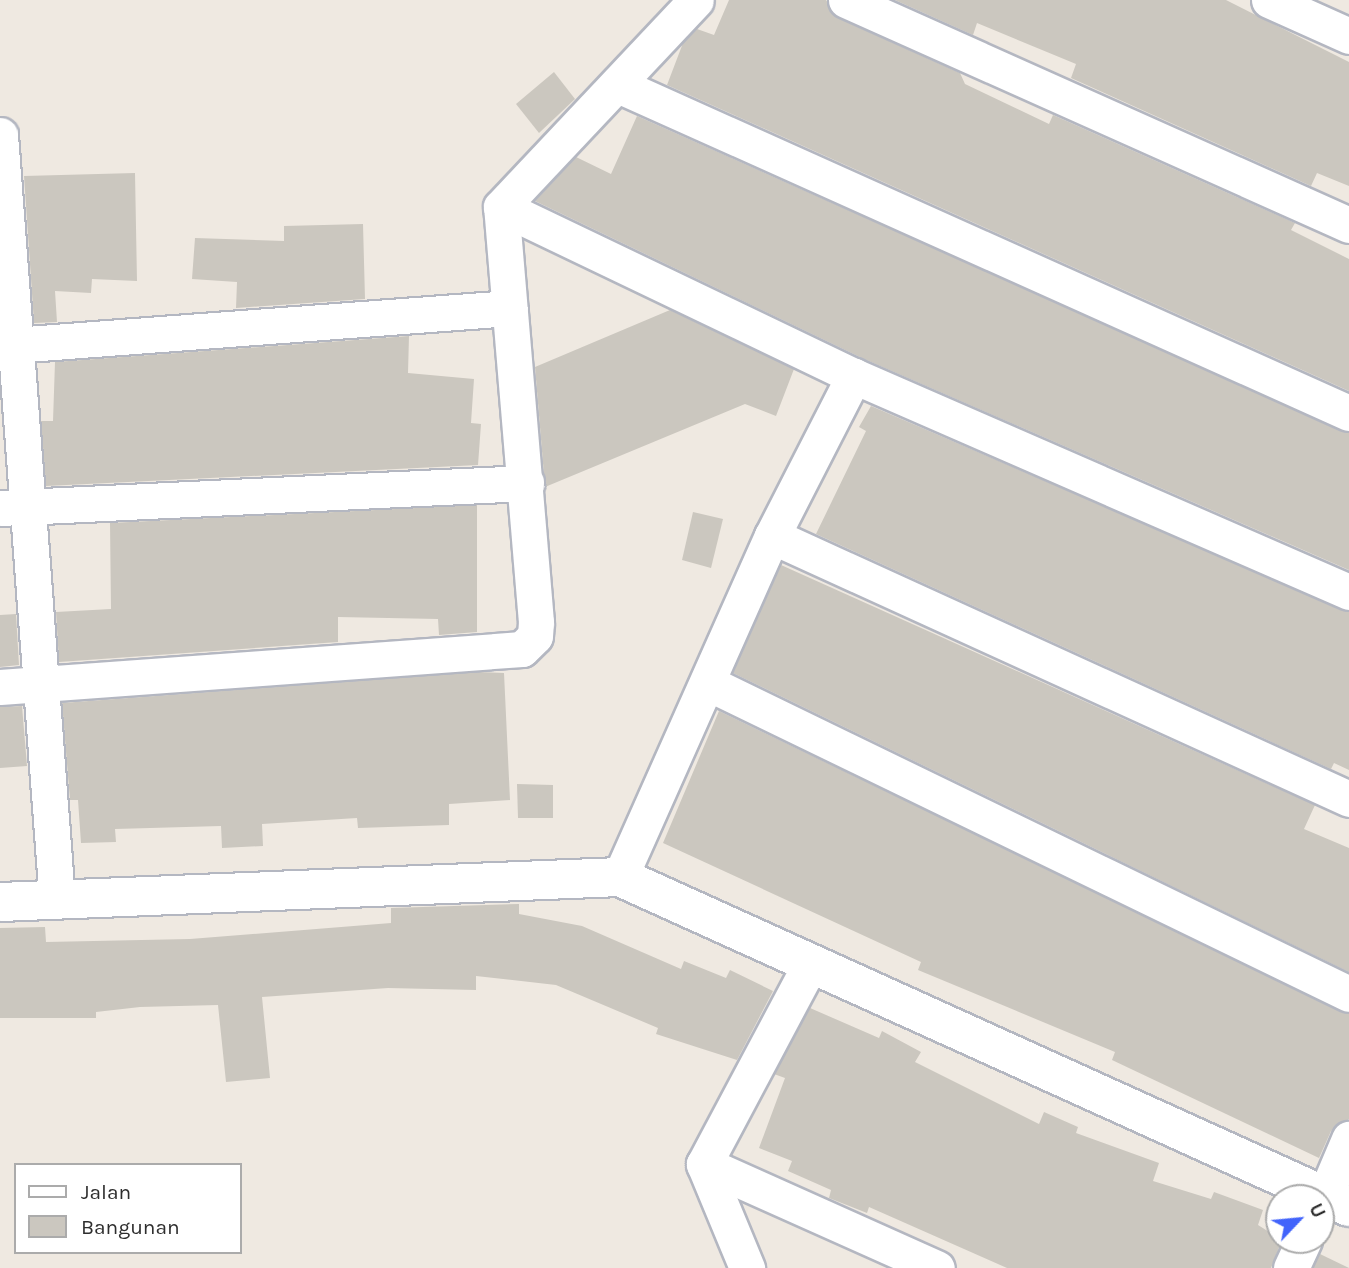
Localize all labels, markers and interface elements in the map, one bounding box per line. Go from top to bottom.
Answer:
legend [14,1163,242,1254]
text: Jalan [81,1180,131,1204]
north arrow [1265,1184,1335,1254]
text: U [1304,1200,1330,1221]
text: Bangunan [81,1215,180,1239]

